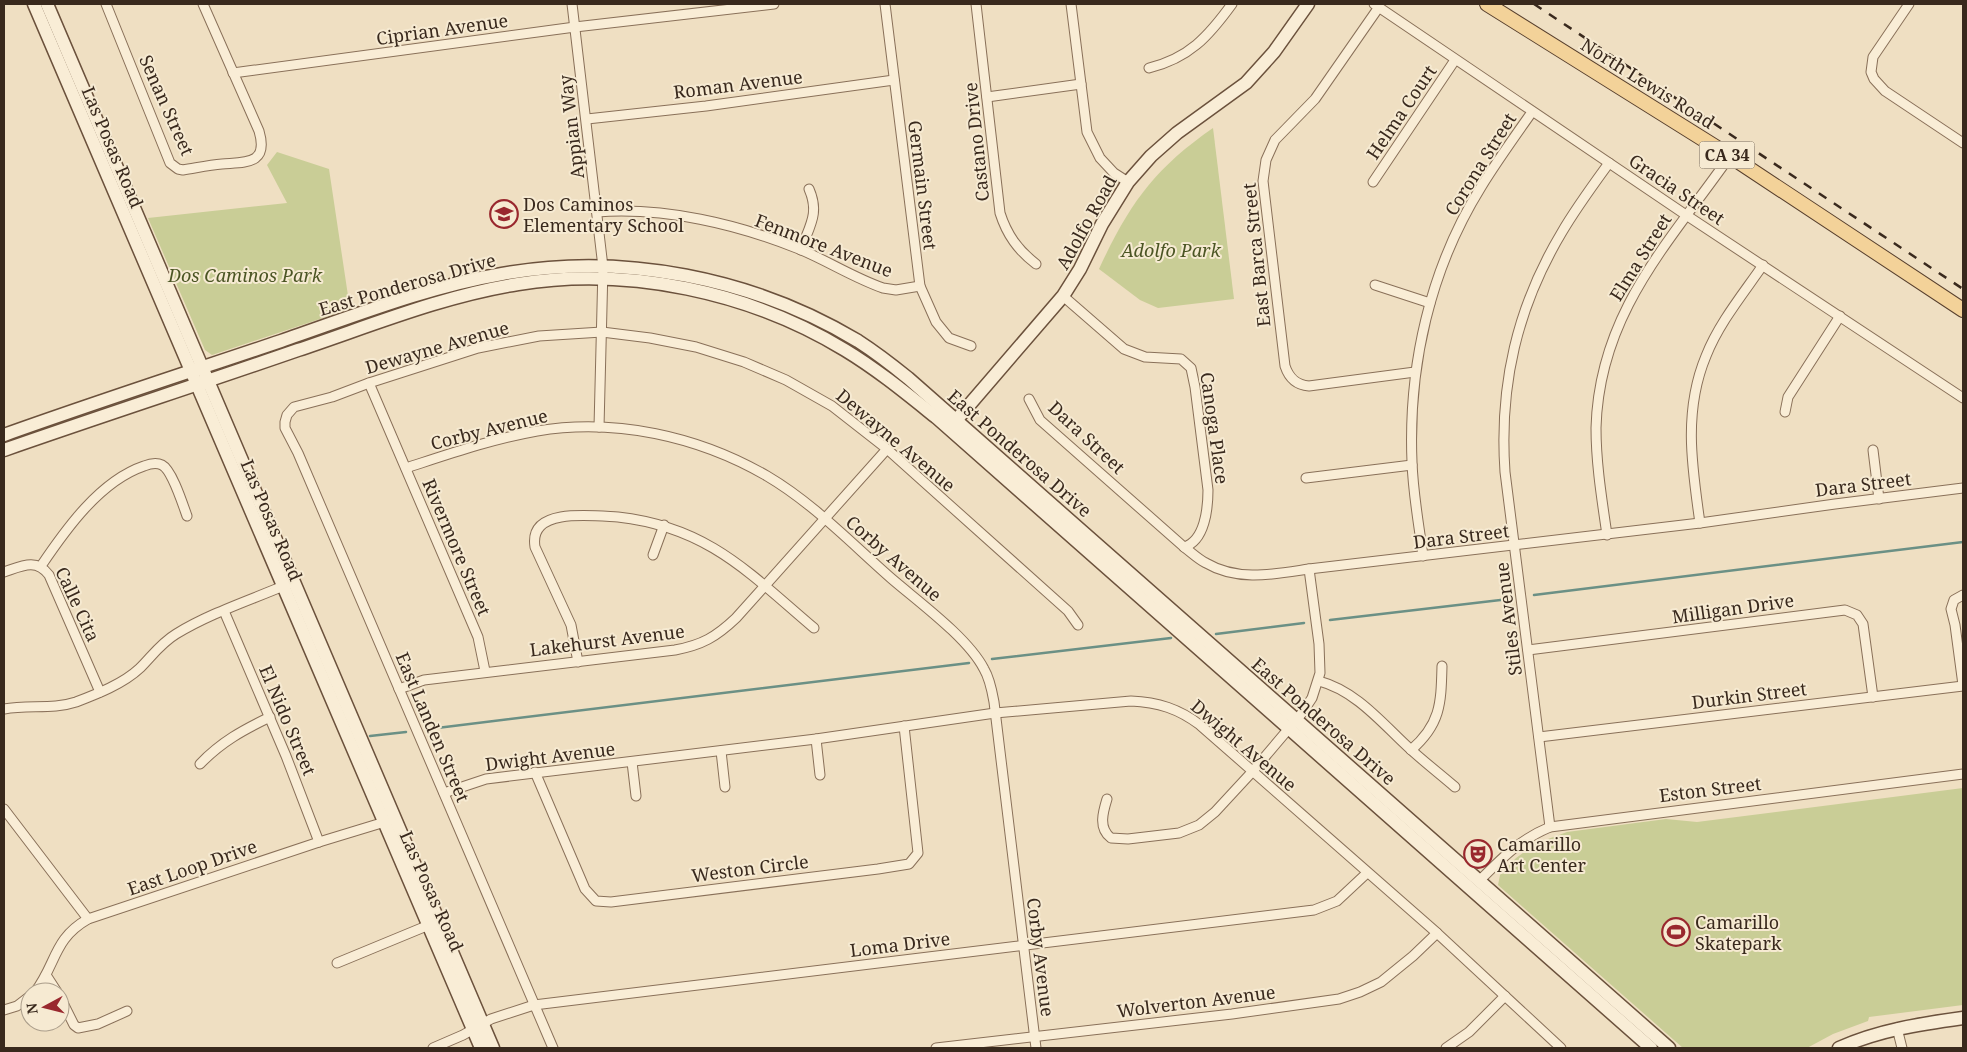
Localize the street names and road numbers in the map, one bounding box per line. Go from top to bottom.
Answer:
street label: Ciprian Avenue [375,8,509,50]
street label: North Lewis Road [1577,32,1719,134]
street label: Senan Street [134,51,200,159]
street label: Helma Court [1361,60,1441,164]
street label: Roman Avenue [672,64,804,104]
street label: Appian Way [553,73,589,180]
street label: Castano Drive [958,81,994,203]
street label: Las Posas Road [77,83,149,211]
street label: Corona Street [1439,108,1521,220]
street label: Germain Street [903,119,943,251]
road number: CA 34 [1700,142,1754,168]
street label: Gracia Street [1624,148,1730,230]
street label: Adolfo Road [1050,171,1122,273]
street label: East Barca Street [1237,182,1275,328]
street label: Fenmore Avenue [752,208,896,282]
street label: Elma Street [1604,209,1676,305]
street label: East Ponderosa Drive [316,247,498,321]
street label: Dewayne Avenue [362,315,512,379]
street label: Canoga Place [1195,370,1235,486]
street label: Dewayne Avenue [831,383,961,497]
street label: East Ponderosa Drive [943,384,1097,522]
street label: Dara Street [1044,395,1130,479]
street label: Corby Avenue [428,403,550,455]
street label: Las Posas Road [236,456,308,584]
street label: Dara Street [1814,466,1912,502]
street label: Rivermore Street [417,475,497,619]
street label: Corby Avenue [841,510,947,606]
street label: Dara Street [1412,518,1510,554]
street label: Stiles Avenue [1489,561,1527,677]
street label: Calle Cita [50,563,106,645]
street label: Milligan Drive [1670,588,1796,628]
street label: Lakehurst Avenue [528,619,686,661]
street label: East Landen Street [391,648,475,806]
street label: East Ponderosa Drive [1247,652,1401,790]
street label: El Nido Street [254,661,322,779]
street label: Durkin Street [1690,676,1808,714]
street label: Dwight Avenue [1186,694,1302,796]
street label: Dwight Avenue [484,736,616,776]
street label: Eston Street [1658,771,1762,807]
street label: Las Posas Road [395,827,469,955]
street label: East Loop Drive [124,834,260,900]
street label: Weston Circle [690,849,810,887]
street label: Corby Avenue [1022,896,1060,1018]
street label: Loma Drive [849,926,951,962]
street label: Wolverton Avenue [1115,979,1277,1023]

